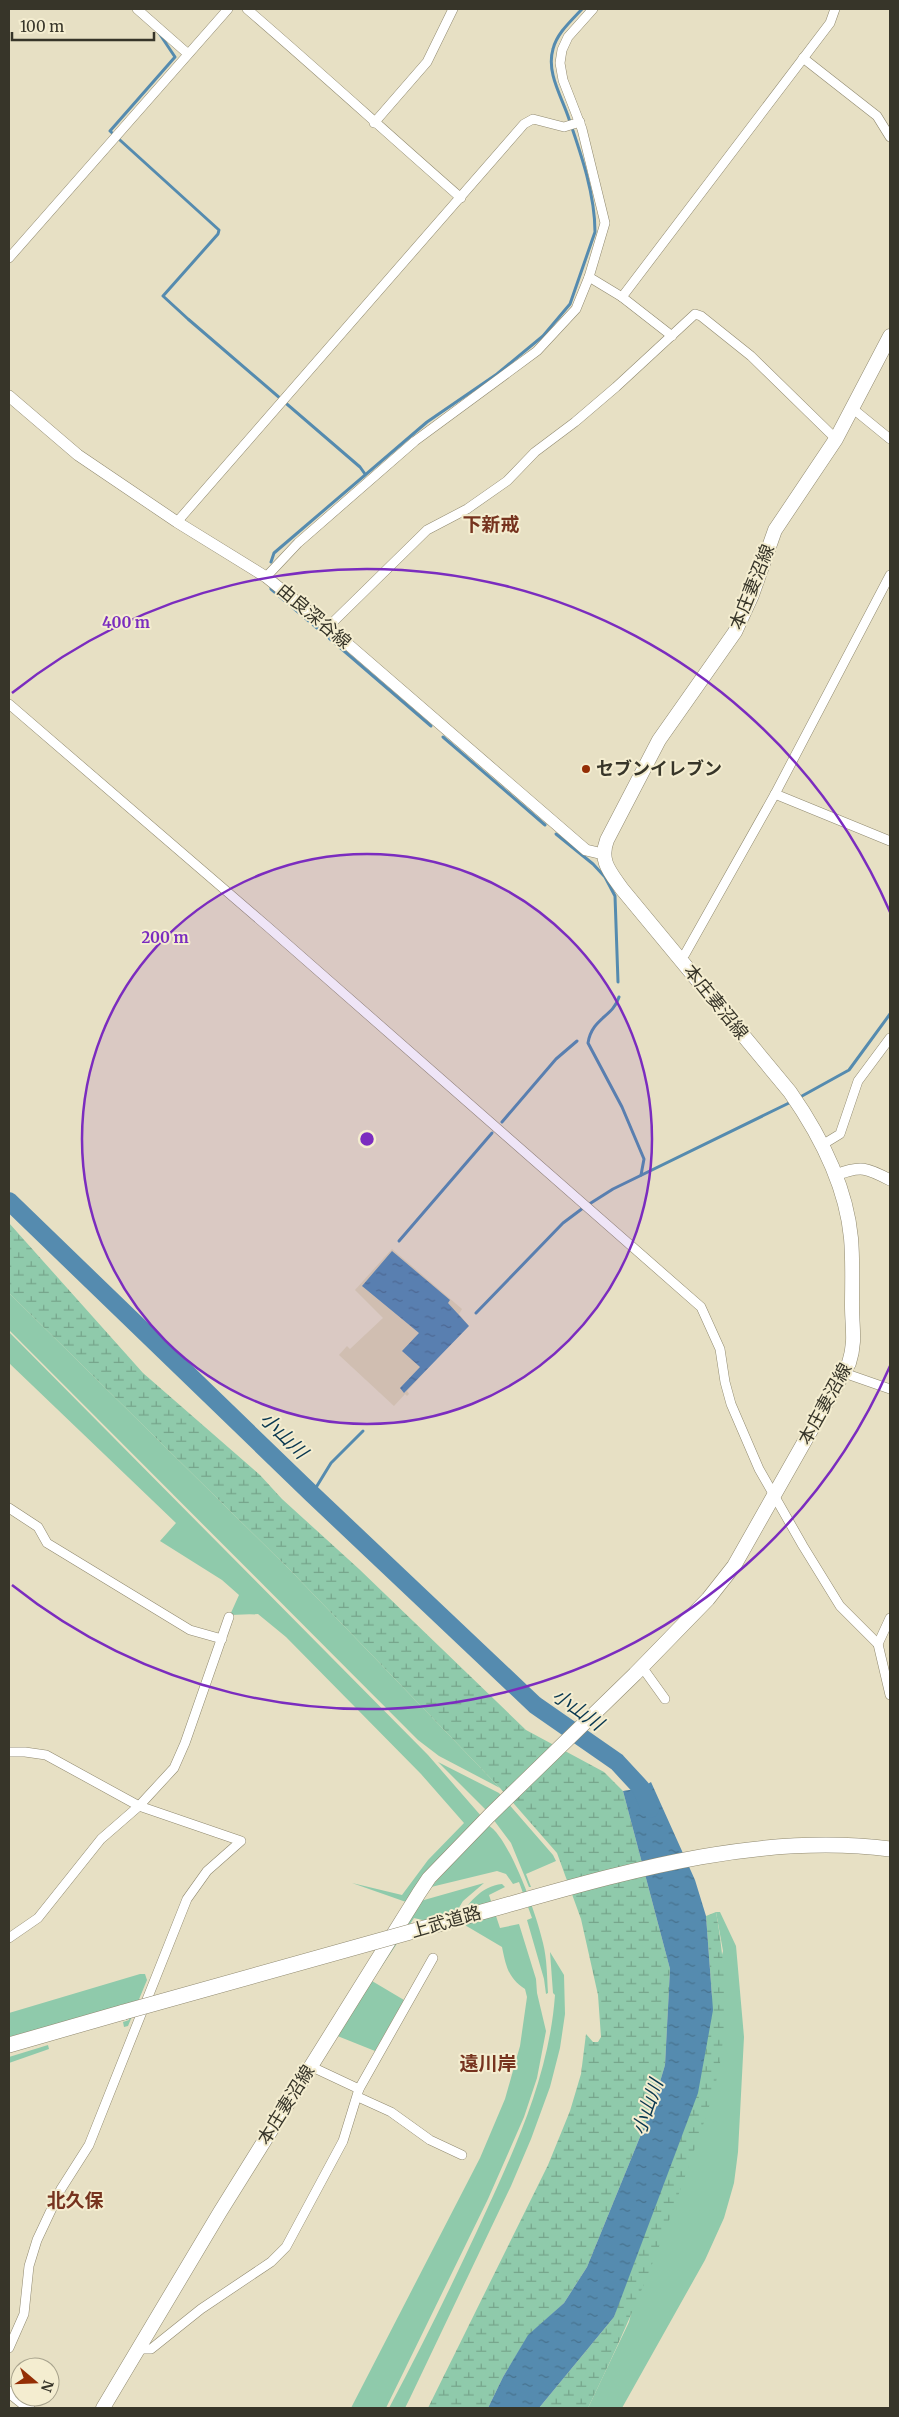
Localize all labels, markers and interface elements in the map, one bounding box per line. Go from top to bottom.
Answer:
scale bar [12,10,155,42]
text: 100 m [20,17,64,36]
district label: 下新戒 [462,512,520,536]
street label: 本庄妻沼線 [724,541,779,633]
street label: 由良深谷線 [272,578,356,653]
text: 400 m [102,613,150,632]
place label: セブンイレブン [596,757,722,780]
marker: セブンイレブン [580,763,592,775]
text: 200 m [141,928,189,947]
street label: 本庄妻沼線 [679,959,754,1044]
centre of rings [358,1130,376,1148]
street label: 本庄妻沼線 [793,1359,856,1449]
water label: 小山川 [255,1407,314,1465]
water label: 小山川 [548,1683,610,1736]
street label: 上武道路 [408,1901,484,1942]
district label: 遠川岸 [459,2051,517,2075]
street label: 本庄妻沼線 [252,2060,319,2149]
water label: 小山川 [626,2074,668,2138]
district label: 北久保 [46,2188,104,2212]
north arrow [10,2357,60,2407]
text: N [37,2378,58,2394]

